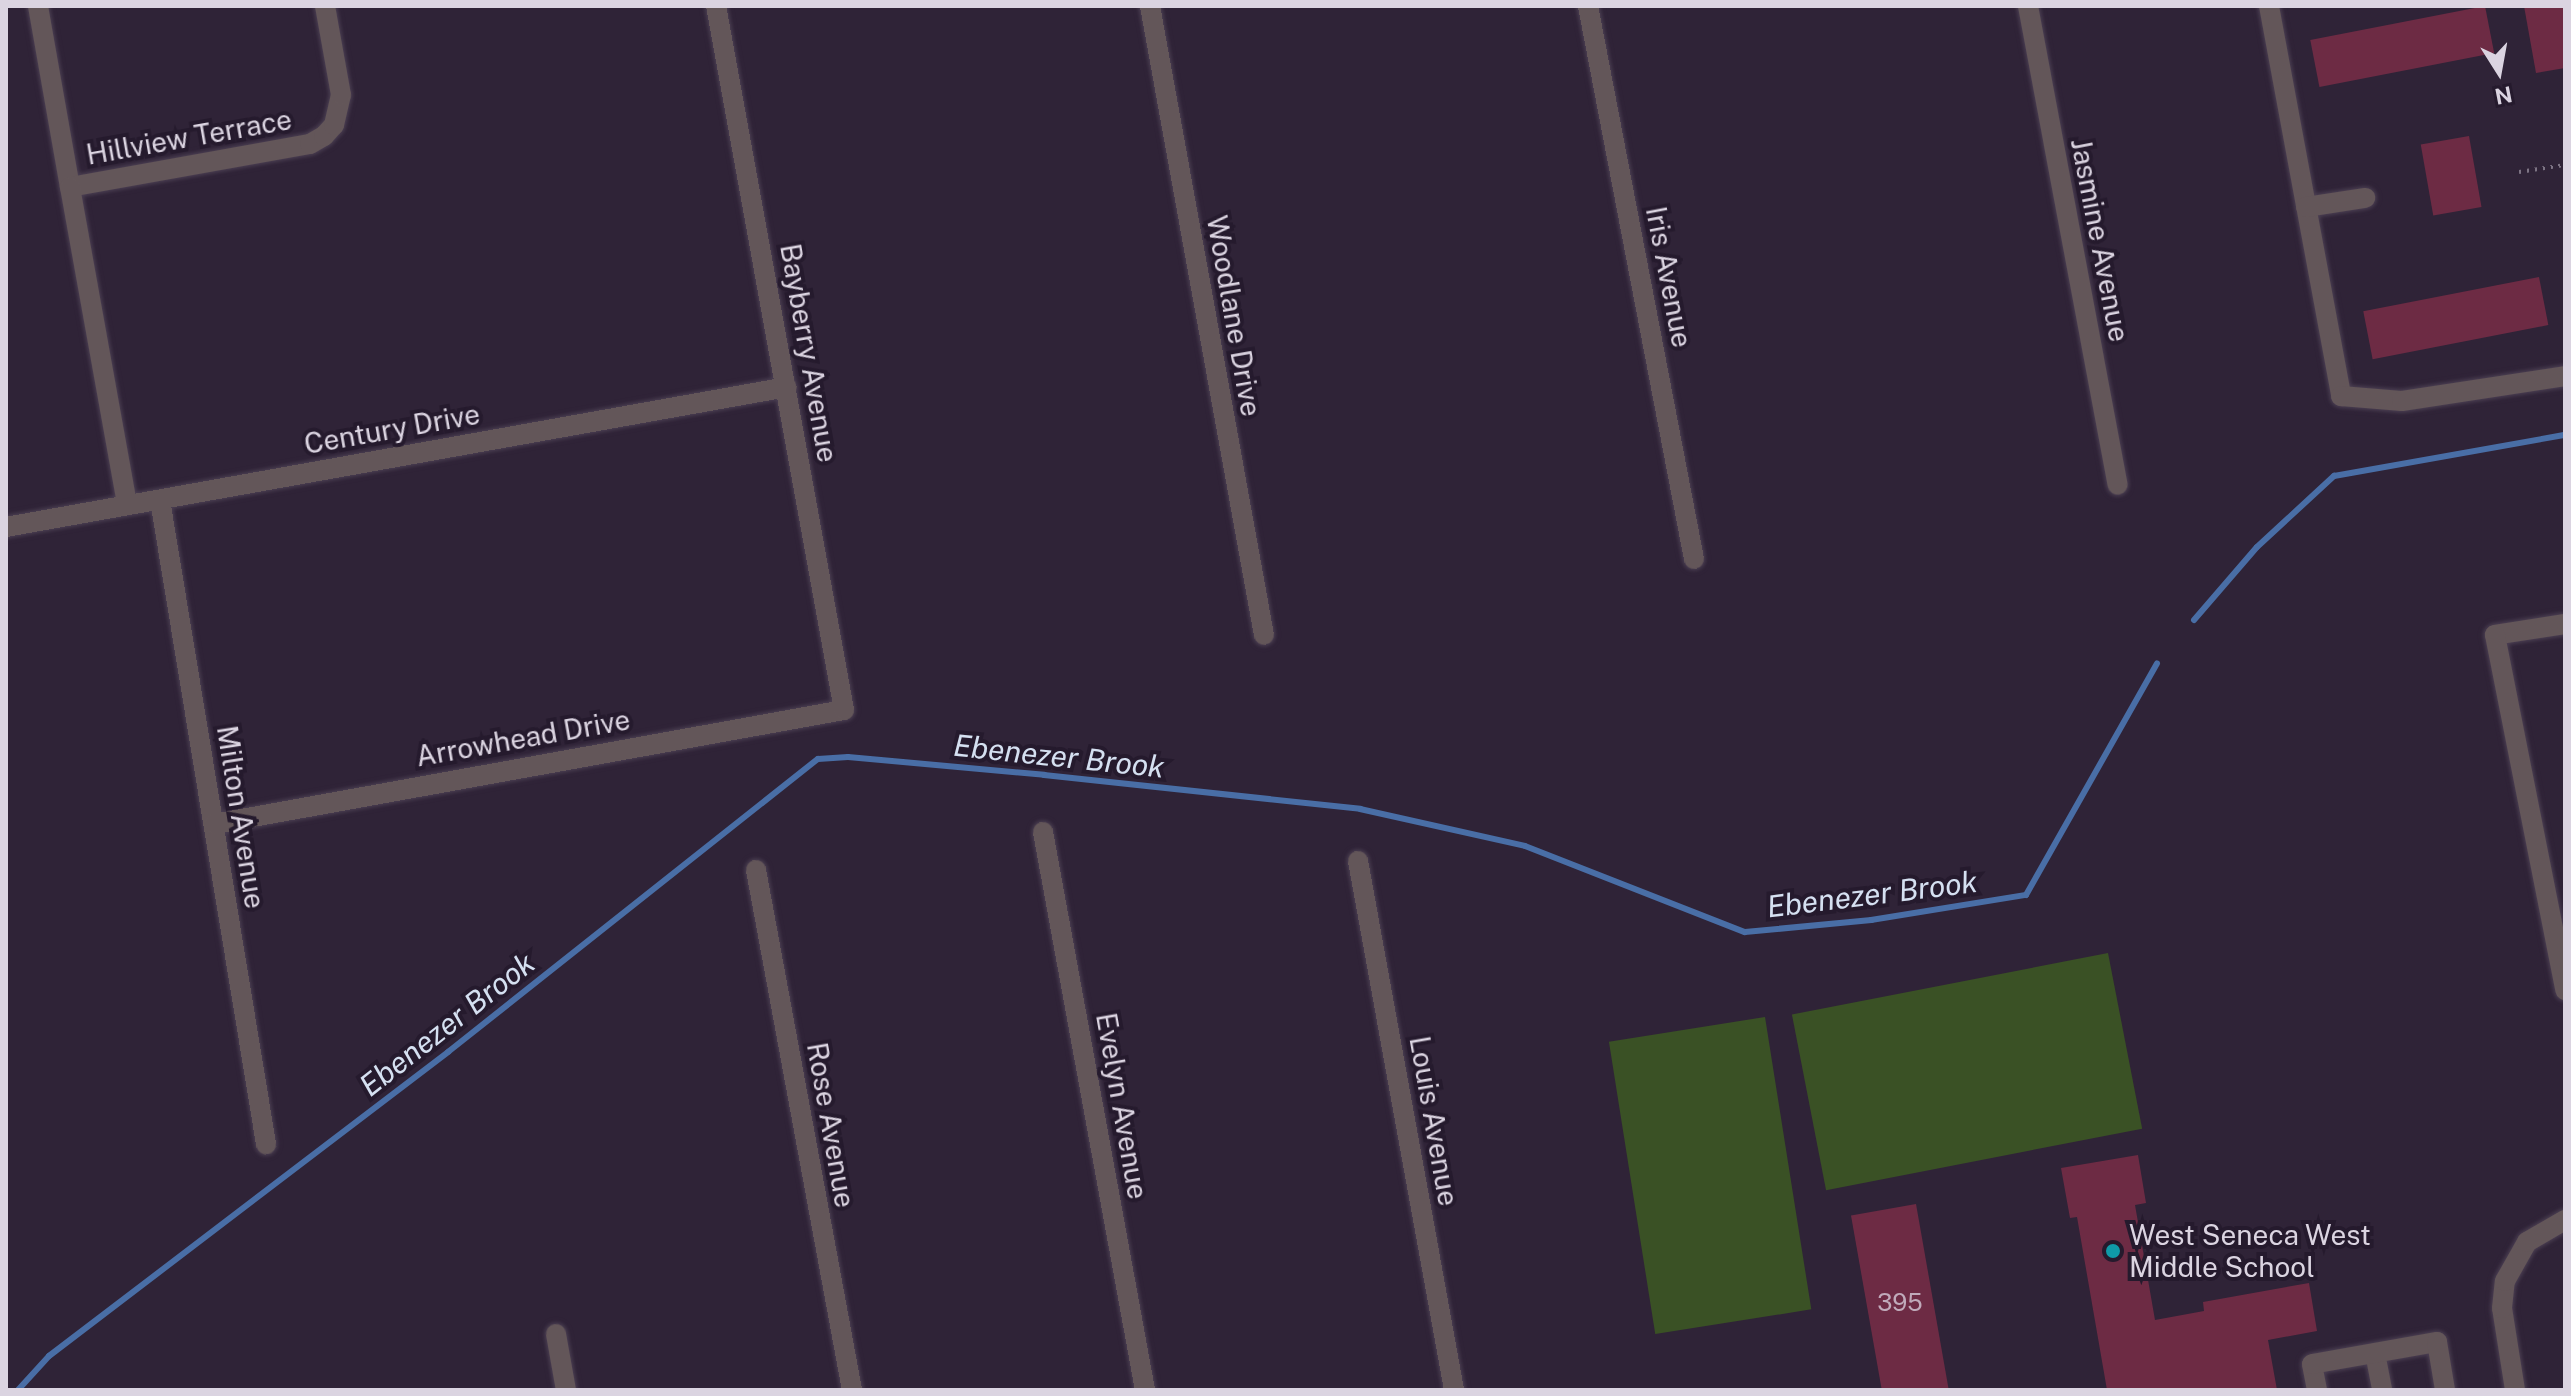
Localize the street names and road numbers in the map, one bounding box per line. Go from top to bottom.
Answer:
street label: Hillview Terrace [84,102,294,172]
street label: Jasmine Avenue [2064,135,2136,345]
street label: Iris Avenue [1639,204,1699,350]
street label: Woodlane Drive [1200,213,1268,419]
street label: Bayberry Avenue [773,241,845,465]
street label: Century Drive [301,397,483,461]
street label: Arrowhead Drive [413,703,633,773]
street label: Milton Avenue [210,723,272,911]
street label: Evelyn Avenue [1089,1010,1155,1202]
street label: Louis Avenue [1403,1033,1465,1209]
street label: Rose Avenue [800,1040,862,1210]

